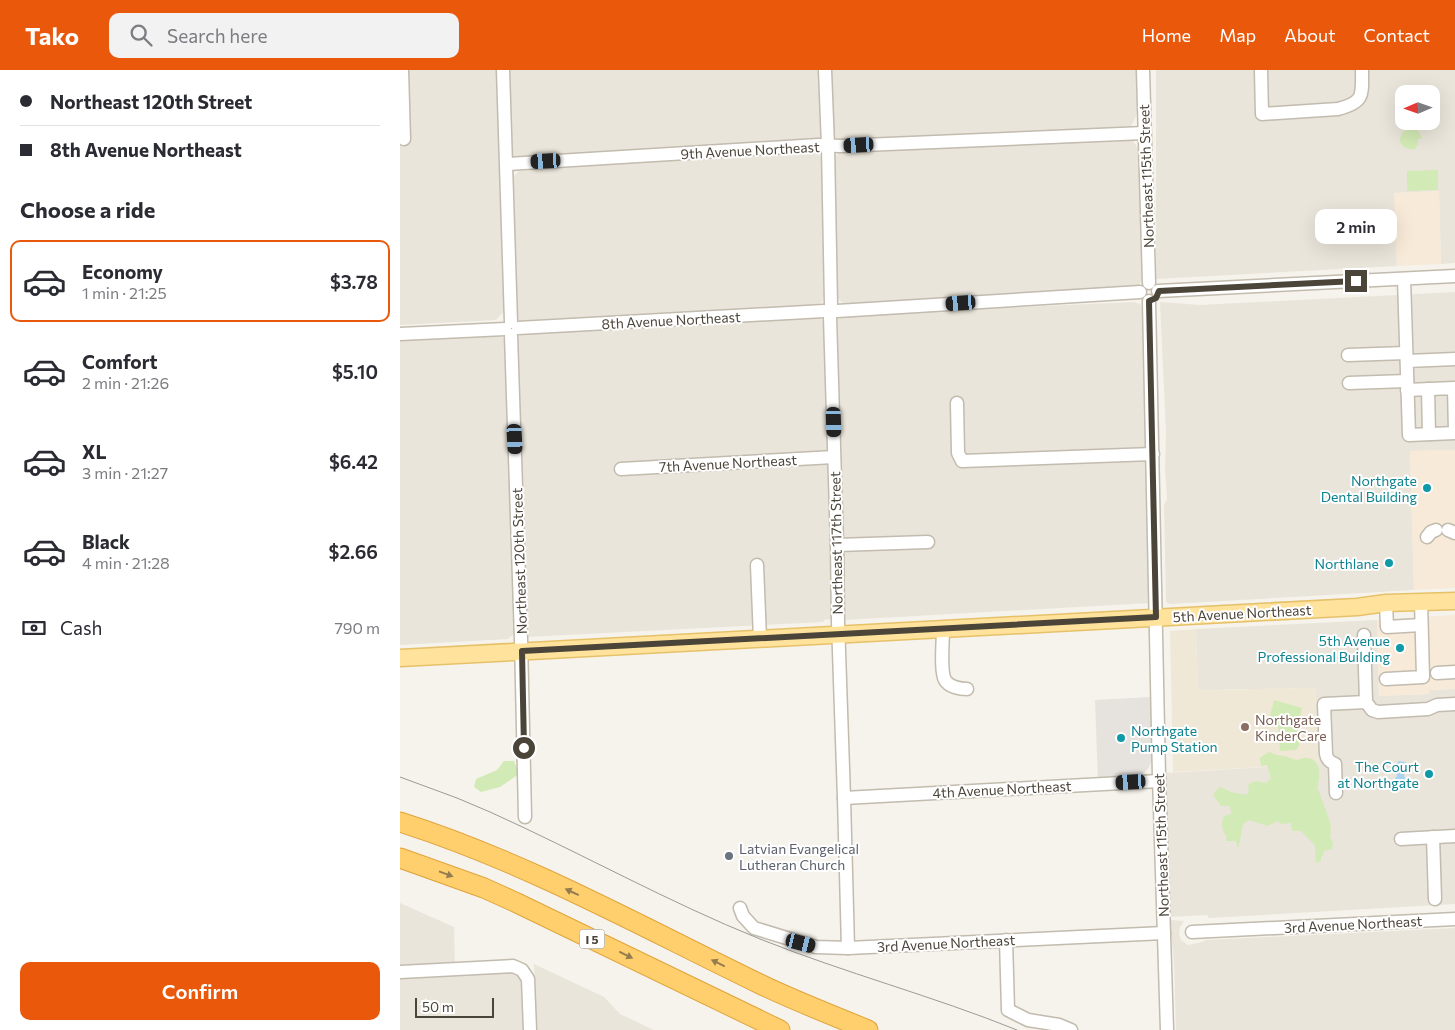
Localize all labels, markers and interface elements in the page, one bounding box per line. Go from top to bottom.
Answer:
search box [109,13,459,58]
text: Tako [25,21,79,50]
icon: search [127,21,155,49]
text: Search here [167,24,267,47]
text: Home [1142,24,1191,46]
text: Map [1219,24,1256,46]
text: About [1284,24,1336,46]
text: Contact [1364,24,1430,46]
north arrow [1395,85,1440,130]
map controls [1395,85,1440,130]
text: Northeast 120th Street [50,90,252,113]
street label: Northeast 115th Street [1135,104,1157,248]
car [843,137,874,153]
text: 8th Avenue Northeast [50,138,242,161]
street label: 9th Avenue Northeast [680,138,820,162]
car [530,153,561,169]
text: Choose a ride [20,196,155,223]
callout: 2 min [1315,208,1397,244]
text: 2 min [1336,217,1376,236]
icon: car [22,259,67,304]
text: Economy [82,260,163,283]
text: $3.78 [330,270,378,293]
route end [1345,270,1367,292]
text: 1 min · 21:25 [82,283,167,302]
car [945,294,976,312]
street label: 8th Avenue Northeast [601,308,741,332]
icon: car [22,349,67,394]
text: Comfort [82,350,158,373]
text: $5.10 [332,360,378,383]
text: 2 min · 21:26 [82,373,169,392]
car [825,407,842,437]
car [506,424,523,454]
icon: car [22,439,67,484]
text: XL [82,440,107,463]
text: $6.42 [329,450,378,473]
street label: 7th Avenue Northeast [659,451,798,475]
text: 3 min · 21:27 [82,463,168,482]
street label: Northeast 117th Street [826,471,846,615]
place label: Northgate Dental Building [1321,472,1417,505]
marker: Northgate Dental Building [1421,482,1433,494]
street label: Northeast 120th Street [508,487,530,635]
icon: car [22,529,67,574]
text: Black [82,530,130,553]
text: $2.66 [329,540,378,563]
text: 4 min · 21:28 [82,553,170,572]
place label: Northlane [1314,555,1379,572]
marker: Northlane [1383,557,1395,569]
street label: 5th Avenue Northeast [1172,601,1312,625]
icon: cash [20,614,48,642]
text: Cash [60,616,102,639]
text: 790 m [334,618,380,637]
place label: 5th Avenue Professional Building [1257,632,1390,665]
marker: 5th Avenue Professional Building [1394,642,1406,654]
place label: Northgate KinderCare [1255,711,1327,744]
marker: Northgate KinderCare [1239,721,1251,733]
place label: Northgate Pump Station [1131,722,1218,755]
marker: Northgate Pump Station [1115,732,1127,744]
route start [513,737,535,759]
place label: The Court at Northgate [1337,758,1419,791]
marker: The Court at Northgate [1423,768,1435,780]
street label: Northeast 115th Street [1150,773,1172,917]
car [1115,774,1146,790]
street label: 4th Avenue Northeast [932,777,1072,801]
place label: Latvian Evangelical Lutheran Church [739,840,859,873]
marker: Latvian Evangelical Lutheran Church [723,850,735,862]
one-way arrow [439,870,454,878]
one-way arrow [565,888,579,896]
street label: 3rd Avenue Northeast [1283,912,1423,936]
road number: I 5 [580,930,604,949]
street label: 3rd Avenue Northeast [876,931,1016,955]
car [784,932,817,954]
one-way arrow [619,952,633,960]
one-way arrow [711,959,726,967]
button: Confirm [20,962,380,1020]
scale bar [415,995,494,1018]
text: 50 m [422,998,454,1015]

